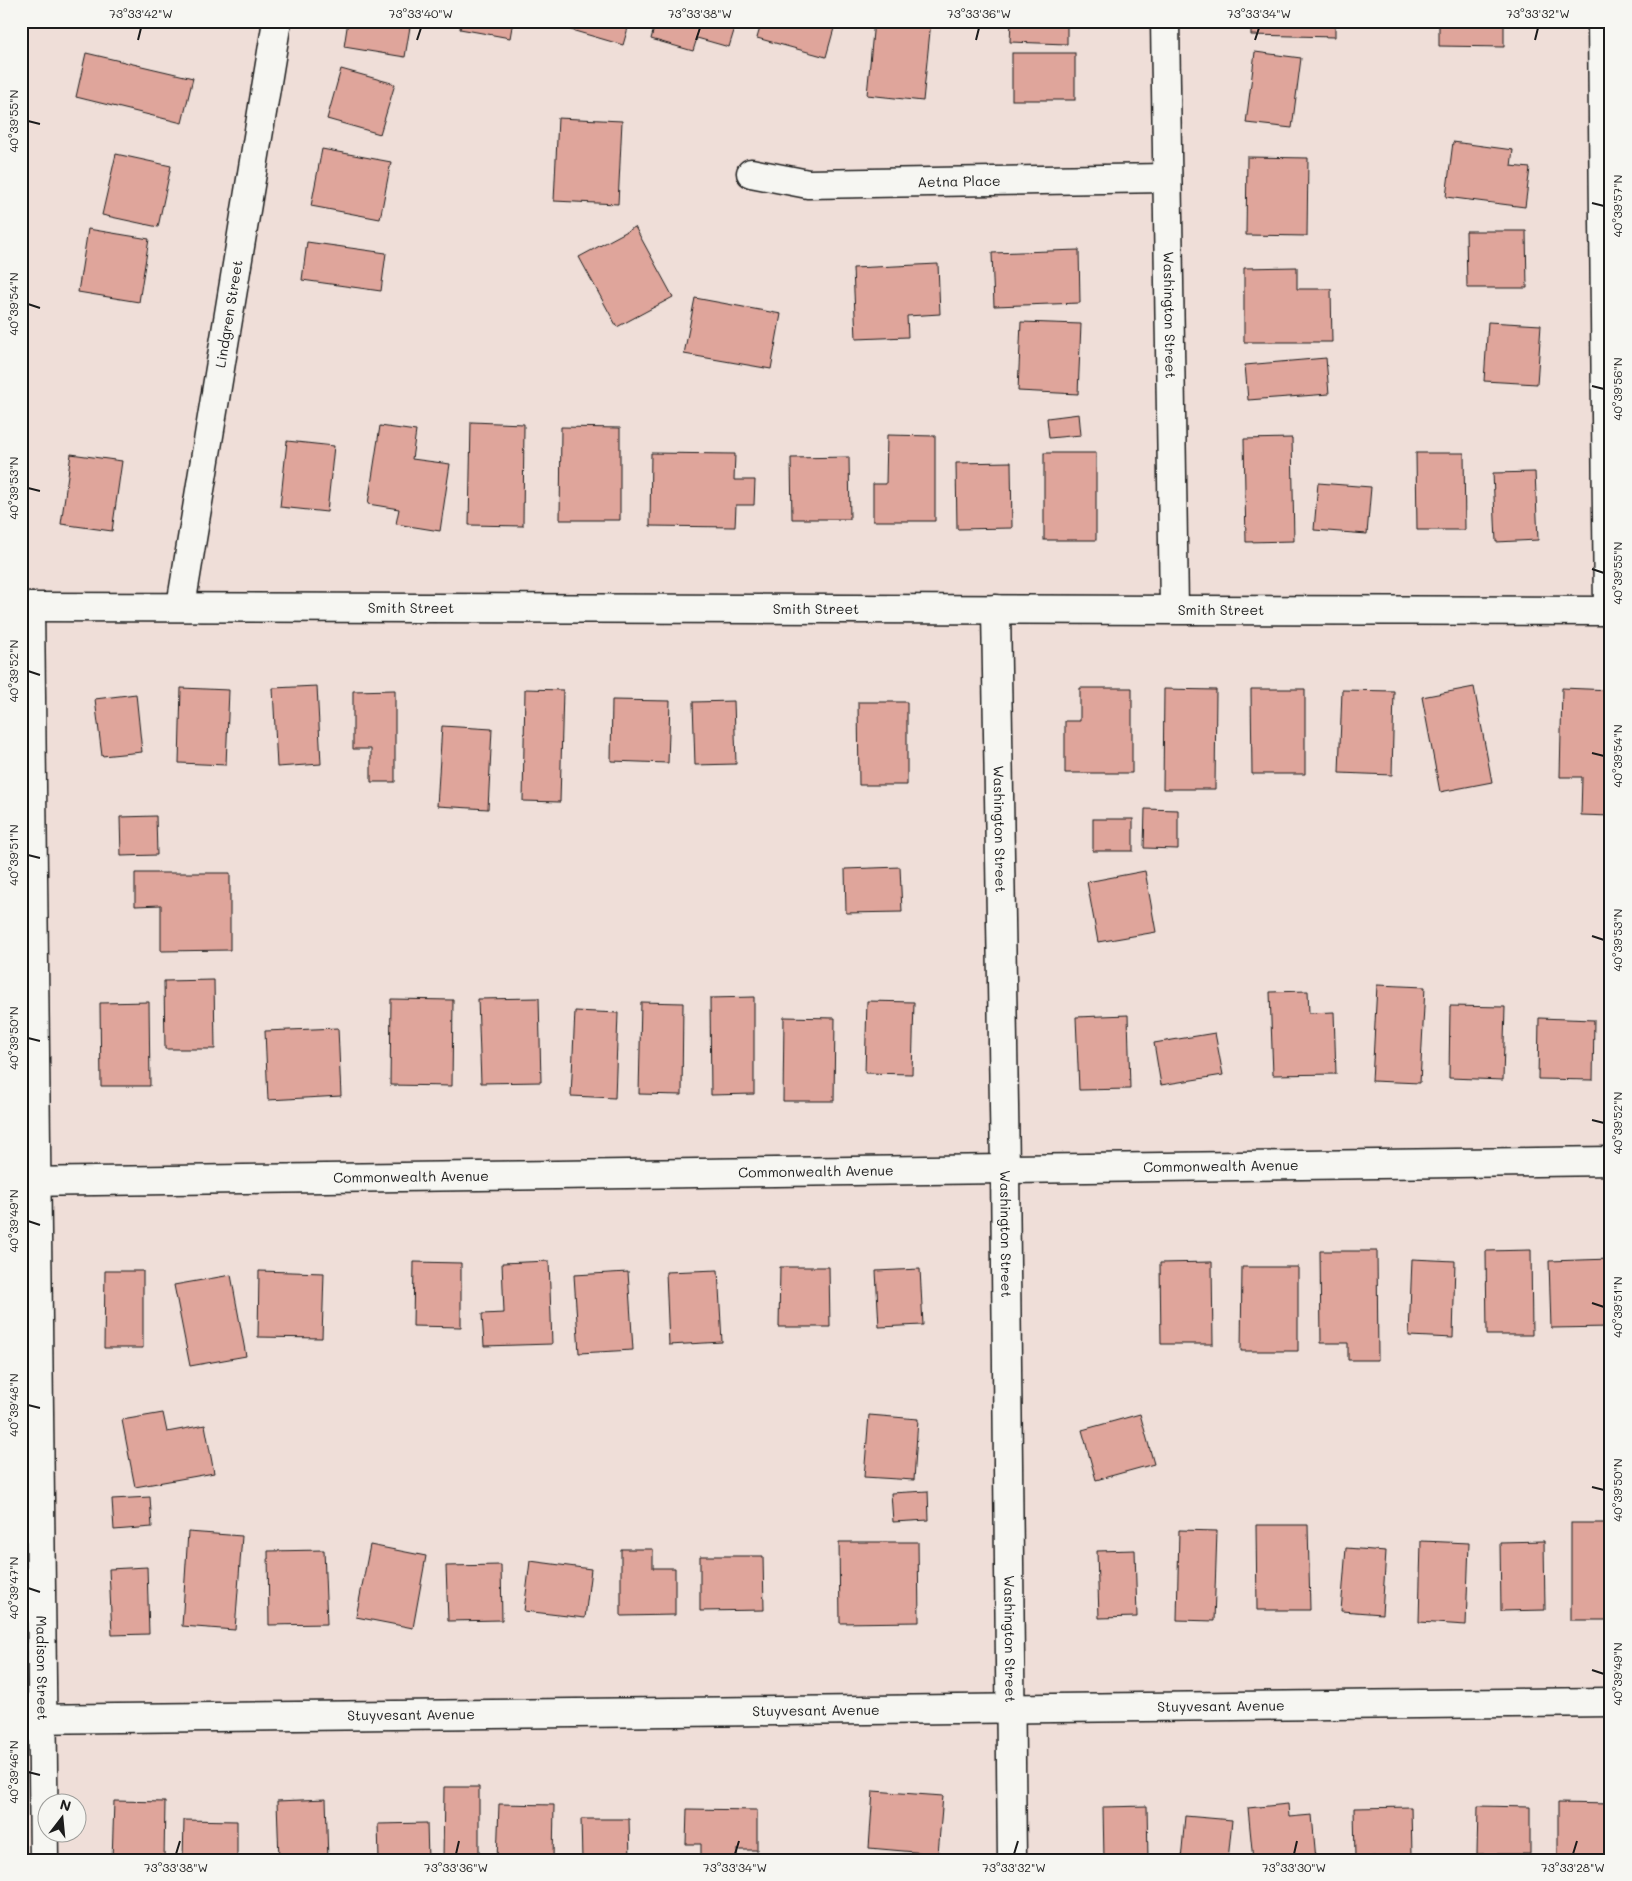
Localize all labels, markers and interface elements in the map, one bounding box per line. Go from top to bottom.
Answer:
text: 73°33'42"W [109,5,173,21]
text: 73°33'40"W [389,5,453,21]
text: 73°33'38"W [668,5,732,21]
text: 73°33'36"W [947,5,1011,21]
text: 73°33'34"W [1227,5,1291,21]
text: 73°33'32"W [1506,5,1570,21]
text: 40°39'55"N [5,90,21,152]
street label: Aetna Place [917,171,1001,191]
text: 40°39'57"N [1609,175,1625,237]
street label: Washington Street [1160,251,1180,379]
street label: Lindgren Street [210,258,247,369]
text: 40°39'54"N [5,273,21,335]
text: 40°39'56"N [1609,357,1625,421]
text: 40°39'53"N [5,457,21,519]
text: 40°39'55"N [1609,542,1625,604]
street label: Smith Street [368,598,454,617]
street label: Smith Street [773,599,859,618]
street label: Smith Street [1178,600,1264,619]
text: 40°39'52"N [5,640,21,702]
text: 40°39'54"N [1609,725,1625,787]
street label: Washington Street [990,765,1011,893]
text: 40°39'51"N [5,824,21,886]
text: 40°39'53"N [1609,909,1625,971]
text: 40°39'50"N [5,1006,21,1070]
text: 40°39'52"N [1609,1092,1625,1154]
street label: Commonwealth Avenue [1143,1155,1299,1176]
street label: Commonwealth Avenue [738,1160,894,1182]
street label: Commonwealth Avenue [333,1166,489,1187]
street label: Washington Street [996,1170,1016,1298]
text: 40°39'49"N [5,1189,21,1253]
text: 40°39'51"N [1609,1276,1625,1338]
text: 40°39'48"N [5,1373,21,1437]
text: 40°39'50"N [1609,1458,1625,1522]
text: 40°39'47"N [5,1557,21,1619]
street label: Washington Street [1000,1575,1020,1703]
street label: Madison Street [32,1615,52,1721]
text: 40°39'49"N [1609,1642,1625,1706]
street label: Stuyvesant Avenue [1157,1695,1285,1716]
street label: Stuyvesant Avenue [752,1700,880,1720]
street label: Stuyvesant Avenue [347,1704,475,1725]
text: 40°39'46"N [5,1740,21,1804]
north arrow [38,1794,88,1844]
text: N [58,1794,73,1816]
text: 73°33'38"W [144,1859,208,1875]
text: 73°33'36"W [424,1859,488,1875]
text: 73°33'34"W [703,1859,767,1875]
text: 73°33'32"W [982,1859,1046,1875]
text: 73°33'30"W [1262,1859,1326,1875]
text: 73°33'28"W [1541,1859,1605,1875]

